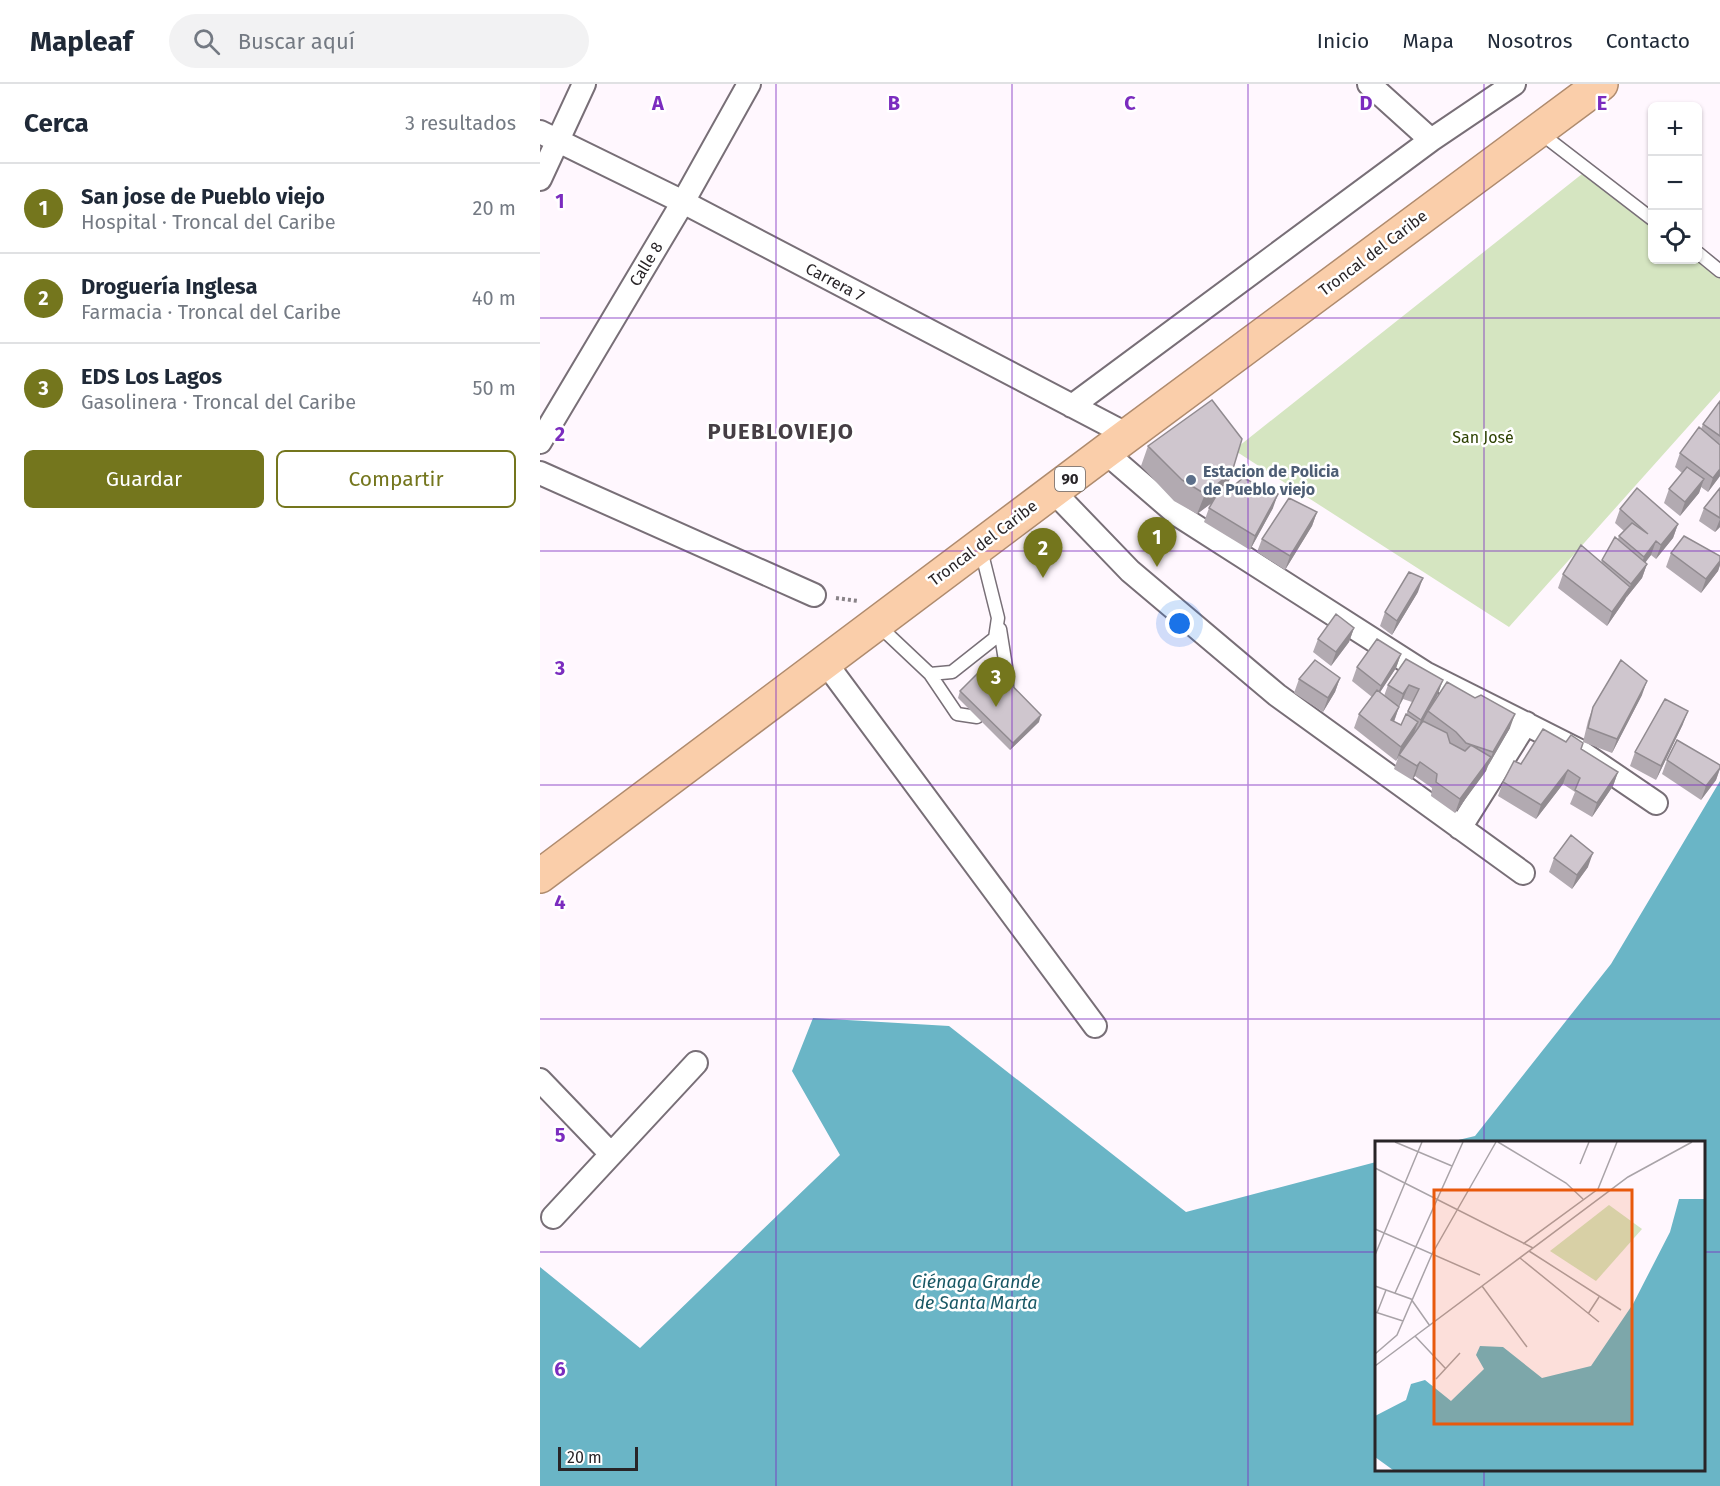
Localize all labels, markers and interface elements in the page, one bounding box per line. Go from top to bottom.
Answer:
search box [169,14,589,68]
text: Mapleaf [30,25,133,58]
icon: search [190,25,223,58]
text: Buscar aquí [238,28,355,55]
text: Inicio [1317,28,1369,54]
text: Mapa [1402,28,1454,54]
text: Nosotros [1487,28,1573,54]
text: Contacto [1606,28,1690,54]
text: A [651,91,665,115]
text: B [888,91,900,115]
text: C [1124,91,1136,115]
text: D [1359,91,1373,115]
text: E [1597,91,1607,115]
map controls [1648,102,1702,264]
button: + [1648,102,1702,156]
text: Cerca [24,108,89,139]
text: 3 resultados [405,111,516,135]
button: − [1648,156,1702,210]
text: San jose de Pueblo viejo [81,183,325,210]
text: 1 [555,189,565,213]
text: 1 [39,196,48,220]
text: 20 m [473,196,516,220]
street label: Troncal del Caribe [1315,206,1431,300]
text: Hospital · Troncal del Caribe [81,210,336,234]
button: locate [1648,210,1702,264]
street label: Calle 8 [625,238,667,290]
street label: Carrera 7 [802,259,868,305]
text: Droguería Inglesa [81,273,258,300]
text: 2 [38,286,49,310]
text: 40 m [472,286,516,310]
text: Farmacia · Troncal del Caribe [81,300,341,324]
text: EDS Los Lagos [81,363,222,390]
text: 3 [38,376,49,400]
text: 50 m [472,376,516,400]
text: Gasolinera · Troncal del Caribe [81,390,356,414]
district label: PUEBLOVIEJO [707,418,855,445]
text: 2 [555,422,565,446]
park label: San José [1452,428,1514,447]
button: Guardar [24,450,264,508]
button: Compartir [276,450,516,508]
place label: Estacion de Policia de Pueblo viejo [1203,462,1339,499]
road number: 90 [1055,467,1085,491]
marker: Estacion de Policia de Pueblo viejo [1184,473,1198,487]
street label: Troncal del Caribe [925,496,1041,590]
pin: 1 [1138,518,1176,567]
pin: 2 [1024,528,1062,578]
your location [1165,609,1194,638]
text: 3 [554,656,565,680]
pin: 3 [976,658,1016,707]
text: 4 [554,890,566,914]
text: 5 [555,1123,566,1147]
inset map [1375,1141,1705,1471]
water label: Ciénaga Grande de Santa Marta [912,1271,1040,1314]
text: 6 [554,1357,566,1381]
scale bar [558,1444,638,1472]
text: 20 m [567,1448,602,1467]

